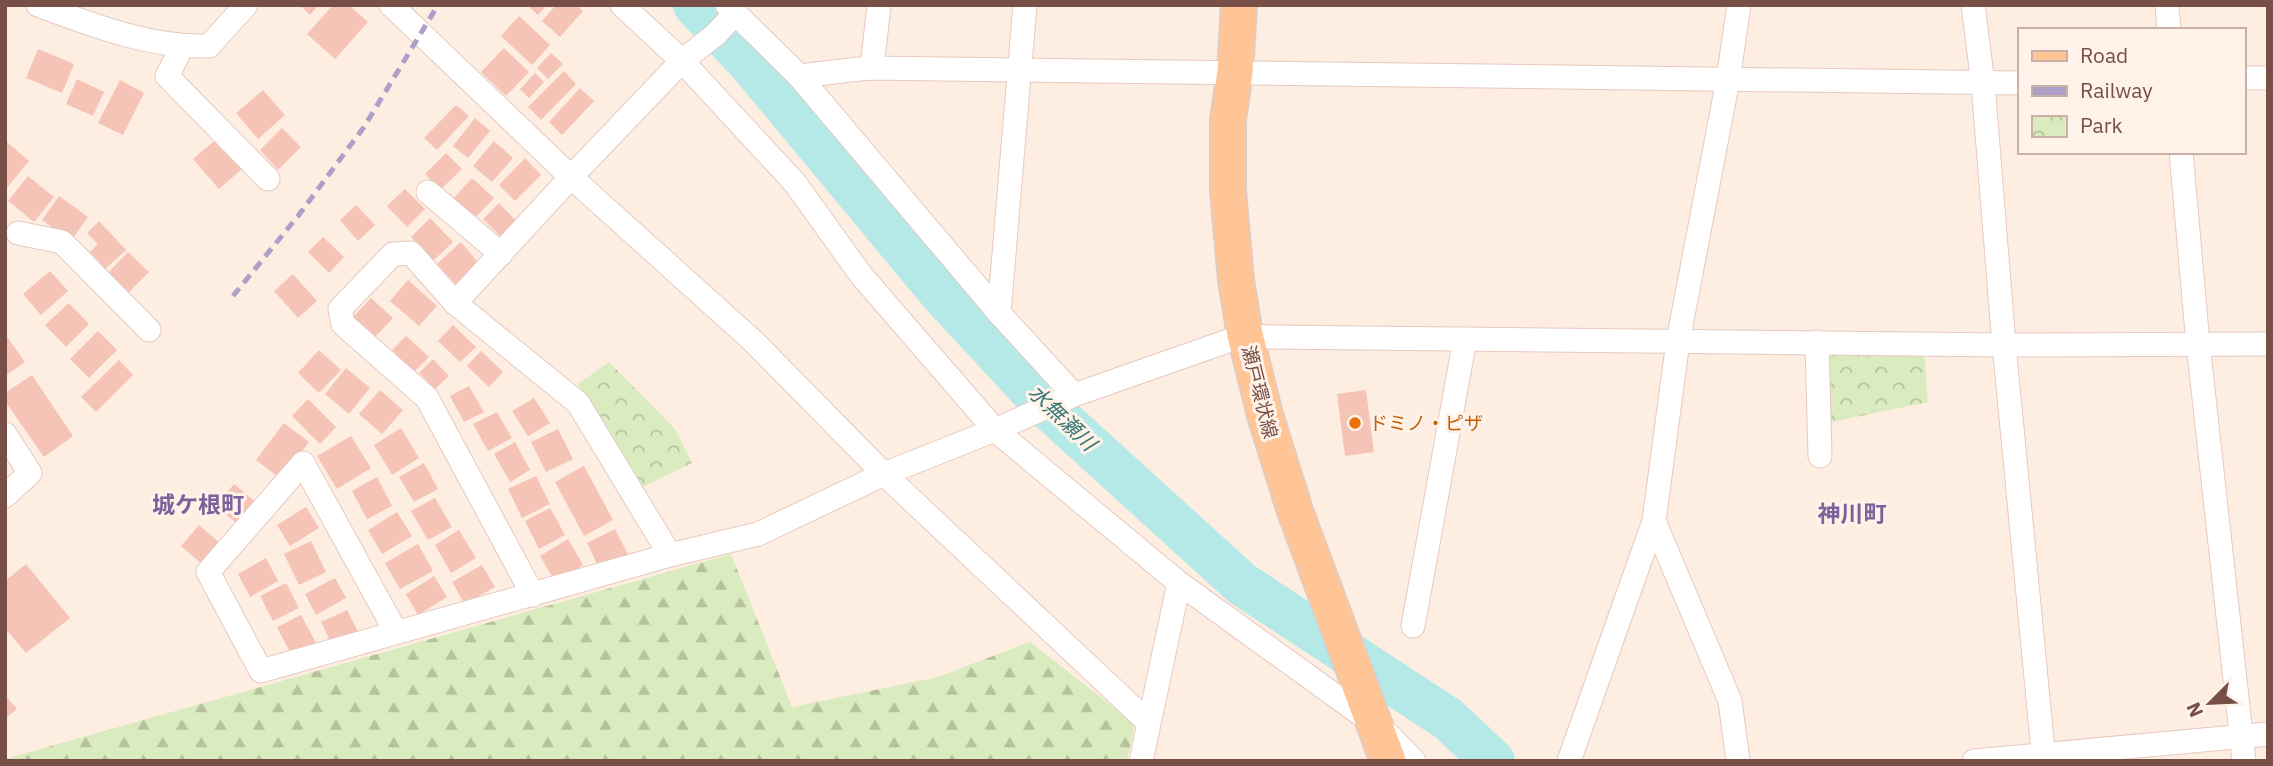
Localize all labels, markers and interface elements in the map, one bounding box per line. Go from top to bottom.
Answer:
legend [2018,28,2245,154]
text: Road [2080,41,2128,69]
text: Railway [2080,76,2153,104]
text: Park [2080,111,2123,139]
street label: 瀬戸環状線 [1237,343,1283,441]
water label: 水無瀬川 [1023,378,1104,458]
place label: ドミノ・ピザ [1369,411,1483,435]
marker: ドミノ・ピザ [1347,415,1363,431]
district label: 城ケ根町 [152,489,244,519]
district label: 神川町 [1818,498,1887,528]
north arrow [2175,668,2245,738]
text: N [2181,699,2208,721]

